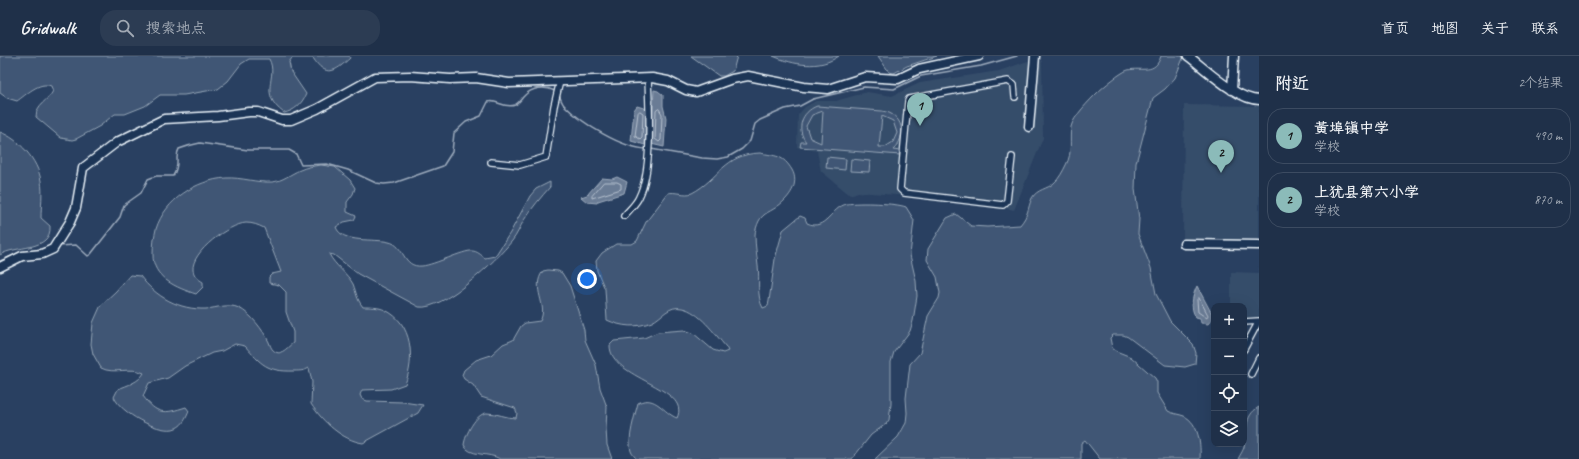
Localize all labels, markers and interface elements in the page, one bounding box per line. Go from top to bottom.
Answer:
search box [100,10,380,46]
text: Gridwalk [20,16,76,40]
icon: search [114,17,136,39]
text: 搜索地点 [146,19,206,38]
text: 首页 [1381,20,1409,37]
text: 地图 [1431,20,1459,37]
text: 关于 [1481,20,1509,37]
text: 联系 [1531,20,1559,37]
text: 附近 [1275,73,1309,94]
text: 2个结果 [1518,75,1563,91]
pin: 1 [907,93,933,126]
text: 黄埠镇中学 [1314,119,1389,138]
text: 1 [1286,128,1292,144]
text: 490 m [1534,128,1562,144]
text: 学校 [1314,139,1340,155]
pin: 2 [1208,140,1234,173]
text: 上犹县第六小学 [1314,183,1419,202]
text: 2 [1286,192,1292,208]
text: 870 m [1534,192,1562,208]
text: 学校 [1314,203,1340,219]
your location [577,269,597,289]
map controls [1211,303,1247,447]
button: + [1211,303,1247,339]
button: − [1211,339,1247,375]
button: locate [1211,375,1247,411]
button: layers [1211,411,1247,447]

